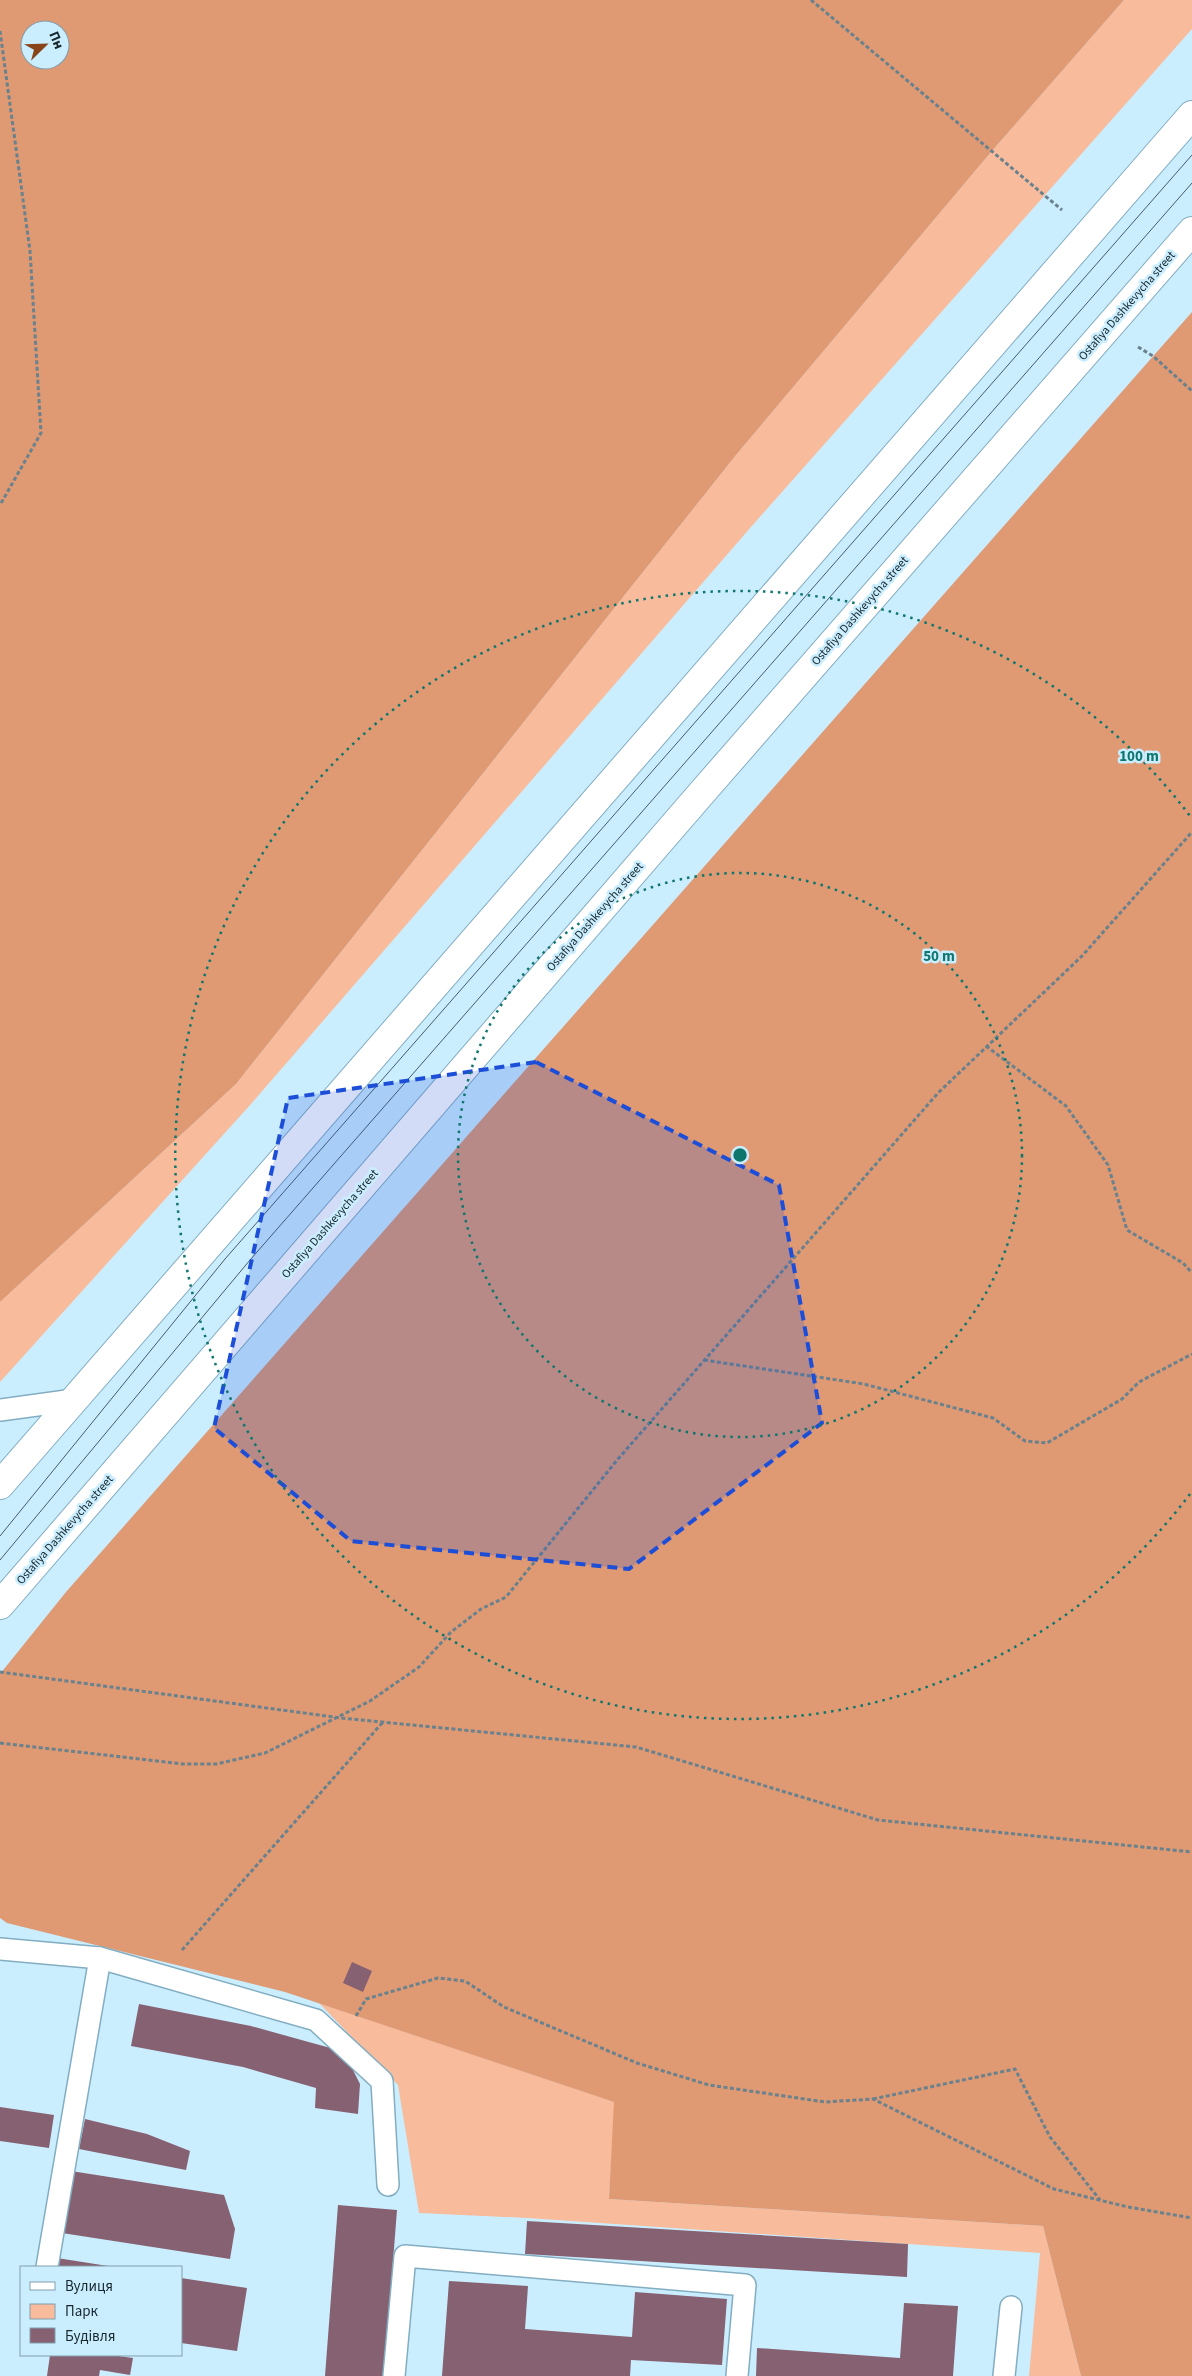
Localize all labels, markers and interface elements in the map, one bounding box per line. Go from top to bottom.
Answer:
north arrow [20,20,70,70]
text: Пн [43,28,69,52]
street label: Ostafiya Dashkevycha street [1075,248,1179,364]
street label: Ostafiya Dashkevycha street [808,553,912,669]
text: 100 m [1119,746,1159,767]
street label: Ostafiya Dashkevycha street [543,859,647,975]
text: 50 m [923,946,955,967]
centre of rings [731,1146,749,1164]
street label: Ostafiya Dashkevycha street [278,1166,382,1282]
street label: Ostafiya Dashkevycha street [13,1472,117,1588]
legend [20,2266,182,2356]
text: Вулиця [65,2276,113,2297]
text: Парк [65,2301,99,2322]
text: Будівля [65,2326,115,2347]

